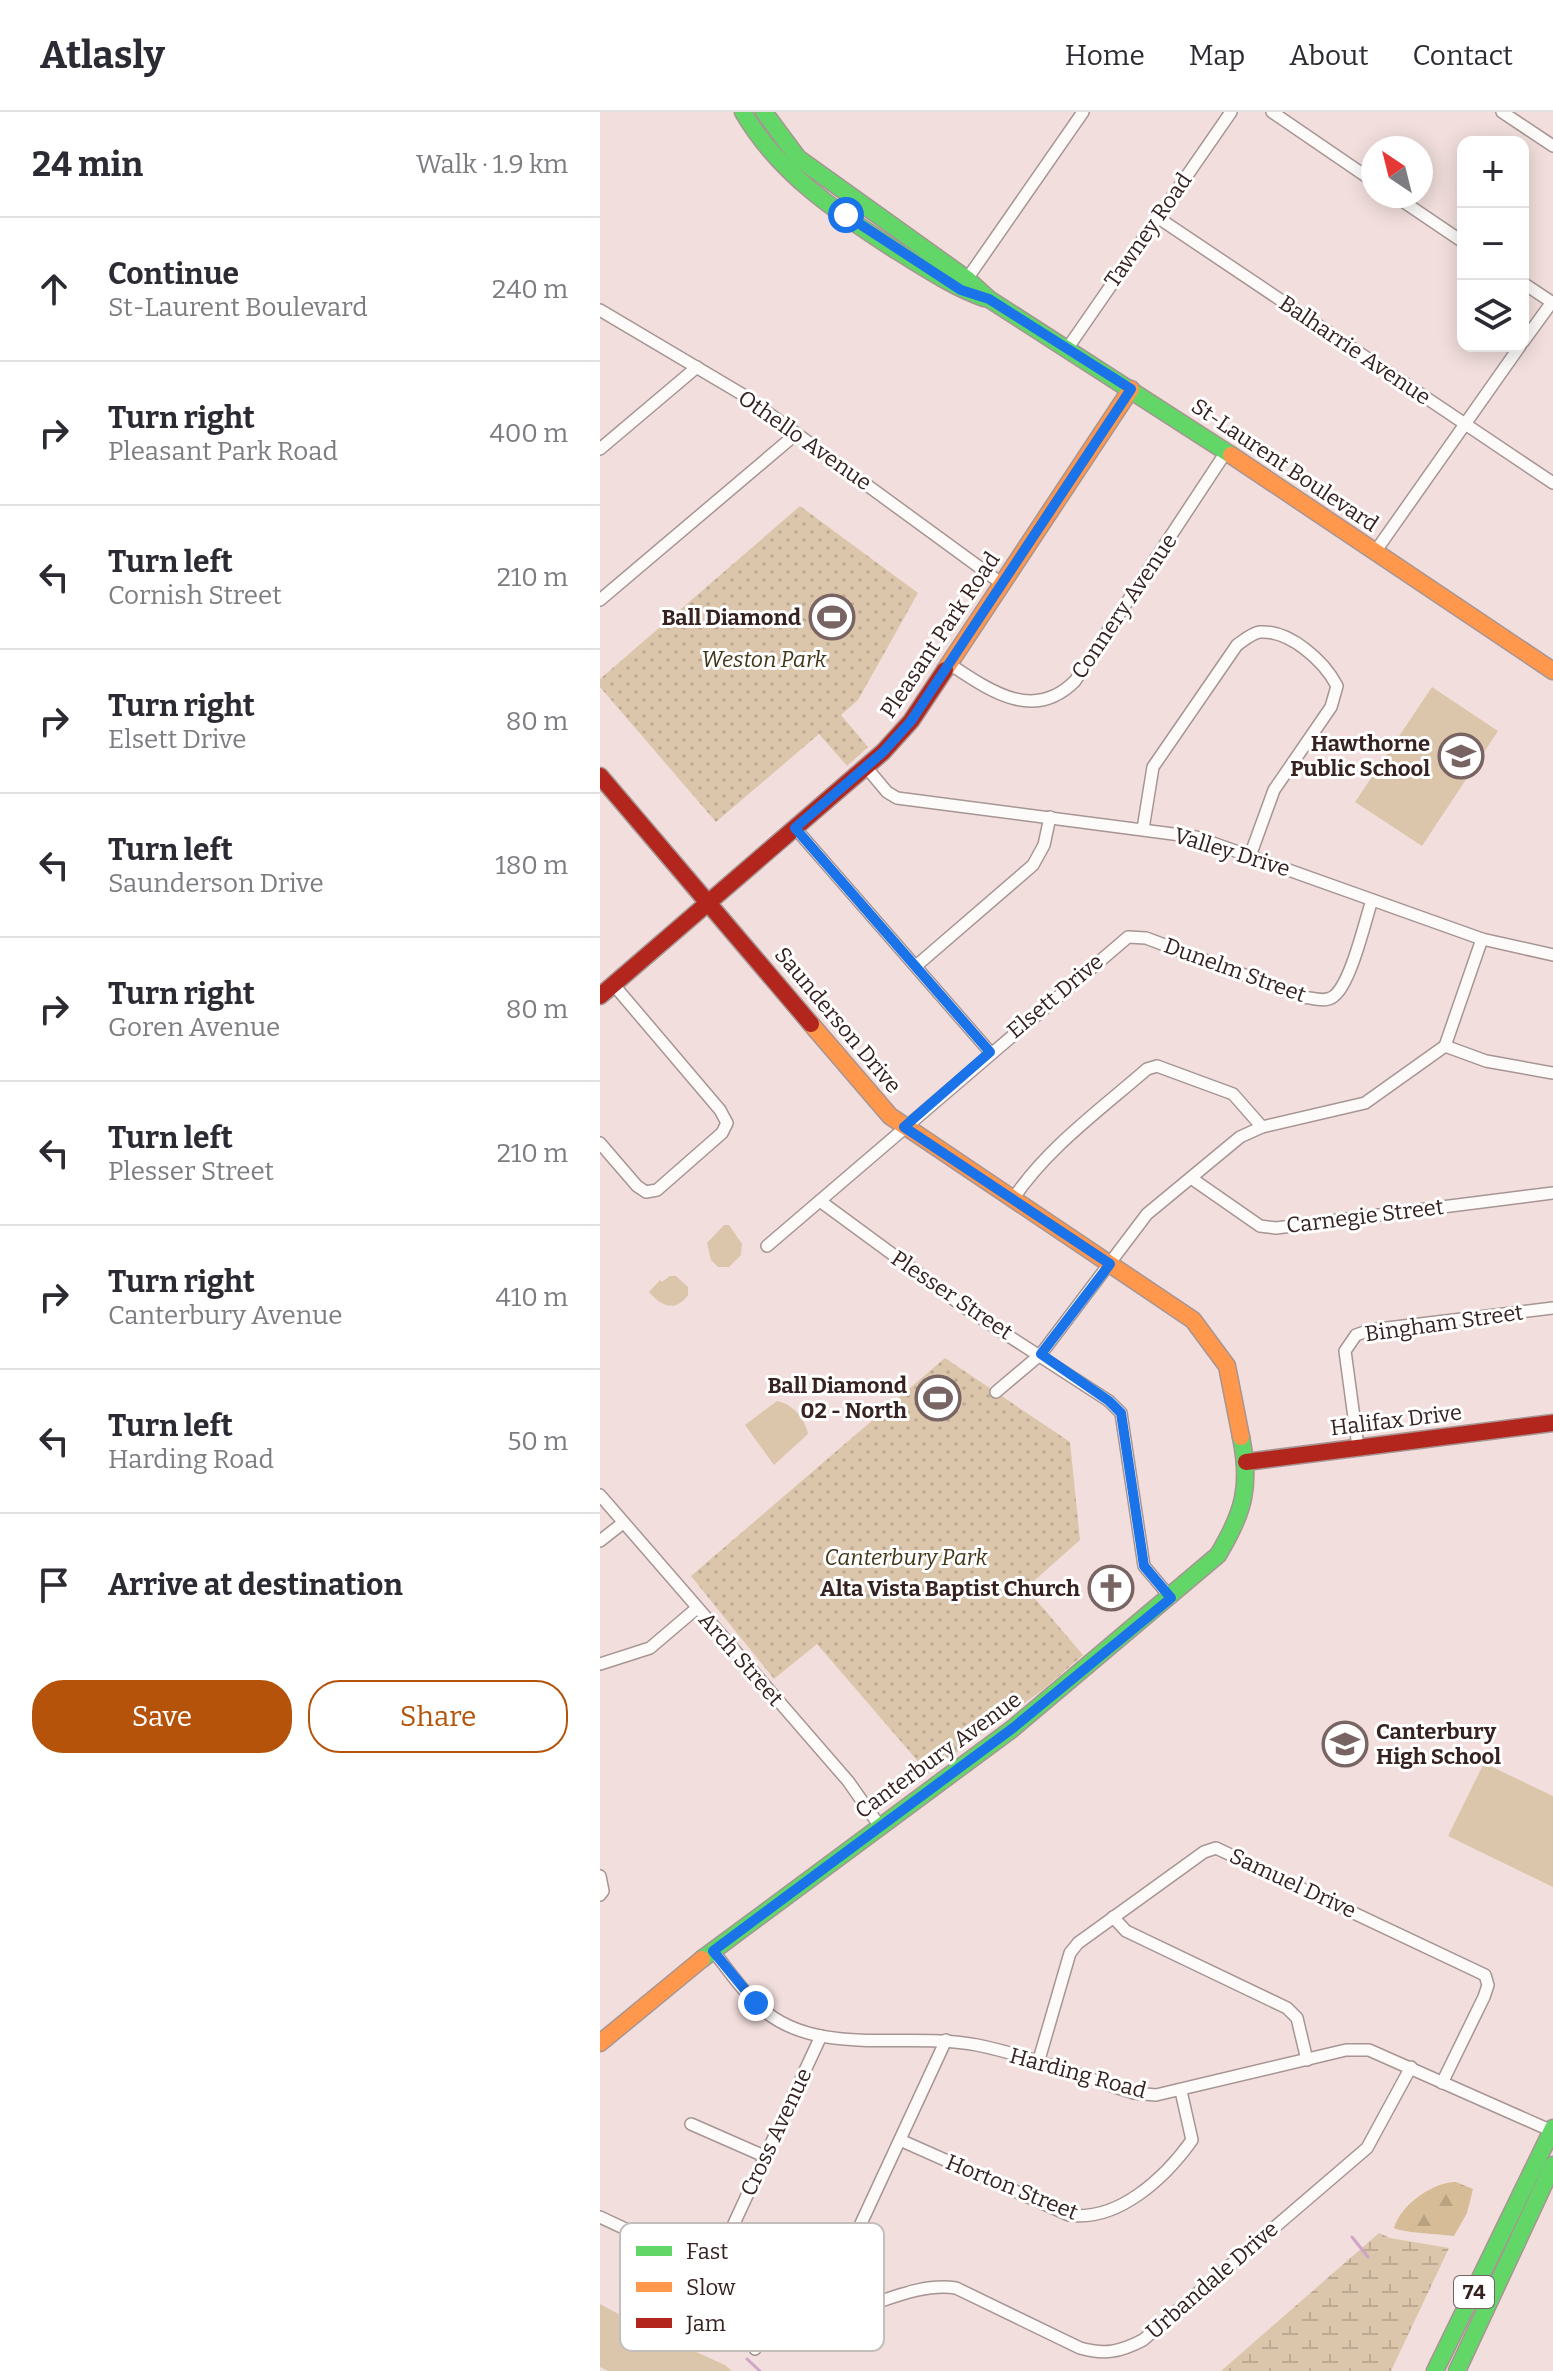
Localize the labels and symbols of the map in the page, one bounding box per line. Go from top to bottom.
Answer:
north arrow [1361,136,1433,208]
street label: Tawney Road [1099,167,1197,293]
route start [828,197,864,233]
street label: Balharrie Avenue [1274,289,1436,411]
street label: Othello Avenue [733,384,877,496]
street label: St-Laurent Boulevard [1186,392,1384,538]
street label: Connery Avenue [1065,528,1183,684]
street label: Pleasant Park Road [874,547,1006,723]
sports icon: Ball Diamond [808,593,856,641]
place label: Ball Diamond [661,604,801,631]
park label: Weston Park [701,646,828,673]
place label: Hawthorne Public School [1290,730,1430,782]
school or university icon: Hawthorne Public School [1437,732,1485,780]
street label: Valley Drive [1171,822,1293,882]
street label: Dunelm Street [1160,932,1310,1008]
street label: Saunderson Drive [769,941,907,1099]
street label: Elsett Drive [1001,948,1109,1044]
street label: Carnegie Street [1285,1193,1445,1239]
street label: Plesser Street [886,1245,1018,1345]
street label: Bingham Street [1363,1299,1525,1347]
place label: Ball Diamond 02 - North [767,1372,907,1424]
sports icon: Ball Diamond 02 - North [914,1374,962,1422]
street label: Halifax Drive [1329,1399,1463,1441]
park label: Canterbury Park [825,1544,988,1571]
church icon: Alta Vista Baptist Church [1087,1564,1135,1612]
place label: Alta Vista Baptist Church [820,1575,1080,1602]
street label: Arch Street [693,1607,789,1711]
street label: Canterbury Avenue [850,1686,1026,1824]
place label: Canterbury High School [1376,1718,1501,1770]
school or university icon: Canterbury High School [1321,1720,1369,1768]
street label: Samuel Drive [1226,1842,1360,1924]
route end [738,1985,774,2021]
street label: Harding Road [1007,2042,1149,2104]
street label: Cross Avenue [735,2064,817,2200]
street label: Horton Street [942,2148,1082,2226]
street label: Urbandale Drive [1140,2215,1284,2345]
legend [620,2223,884,2351]
text: Fast [686,2238,728,2265]
text: Slow [686,2274,736,2301]
road number: 74 [1454,2276,1494,2308]
text: Jam [685,2310,726,2337]

